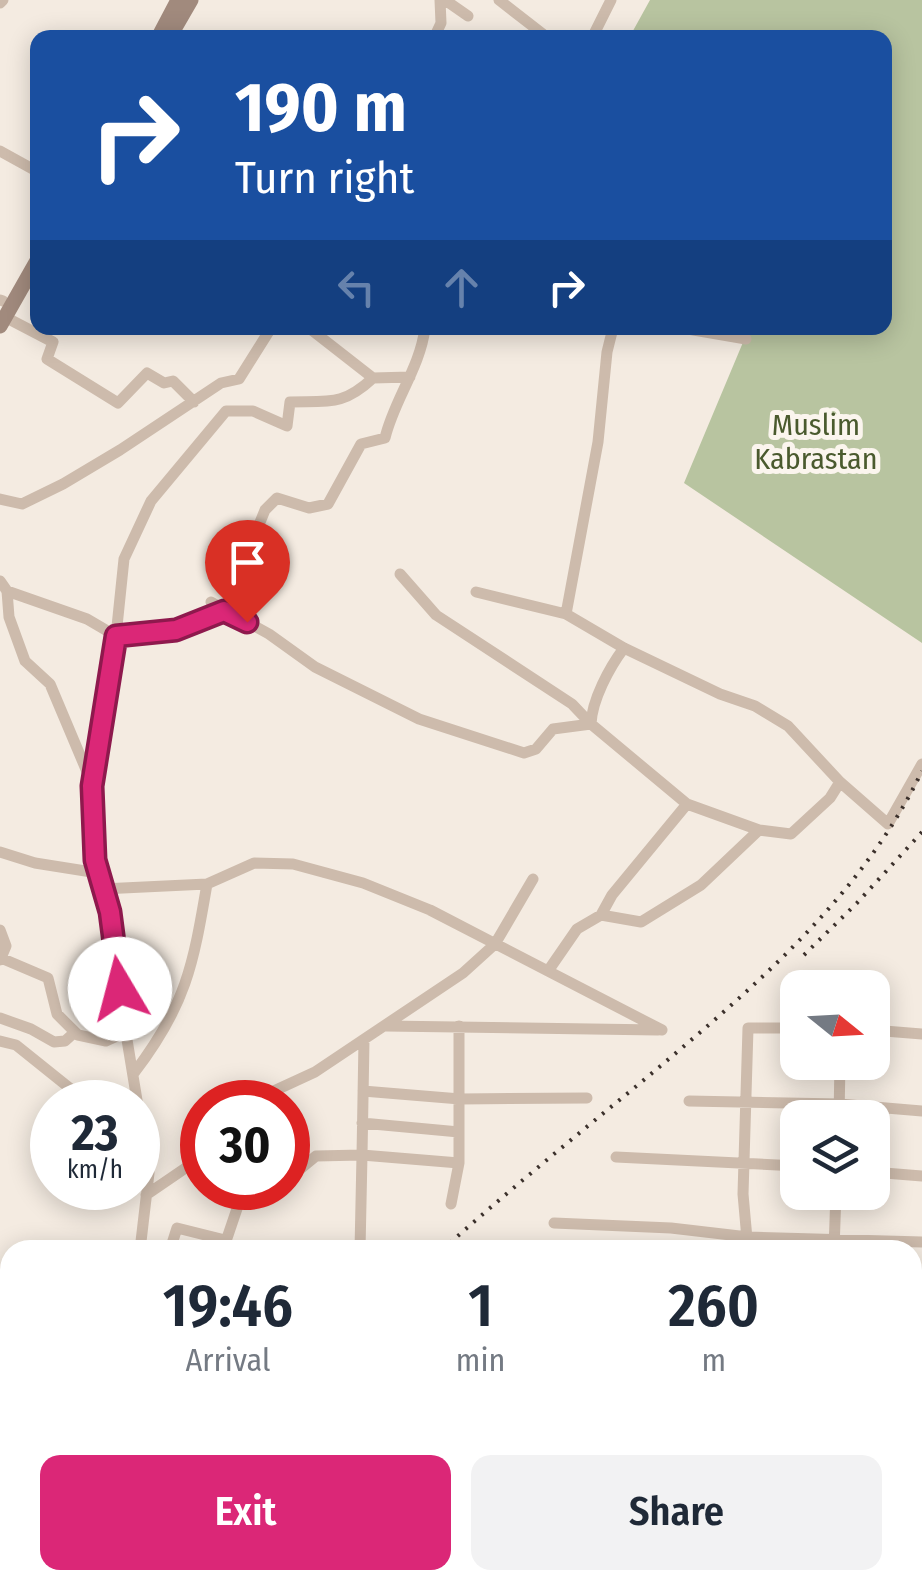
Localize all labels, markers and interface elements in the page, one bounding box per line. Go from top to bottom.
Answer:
text: 190 m [235,66,407,150]
icon: right [70,70,200,200]
text: Turn right [235,151,414,205]
icon: left [329,260,384,315]
icon: ahead [434,260,489,315]
icon: right [539,260,594,315]
park label: Muslim Kabrastan [754,407,878,477]
pin [205,520,290,623]
icon: arrive [220,535,275,590]
position arrow [68,937,172,1041]
north arrow [780,970,890,1080]
map controls [780,970,890,1210]
speed limit sign: 30 [180,1080,310,1210]
button: layers [780,1100,890,1210]
text: 23 [72,1103,118,1163]
text: km/h [67,1155,123,1185]
text: 19:46 [163,1270,293,1342]
text: 1 [468,1270,493,1342]
text: 260 [668,1270,759,1342]
text: Arrival [186,1341,270,1379]
text: min [456,1341,505,1379]
text: m [701,1341,726,1379]
button: Exit [40,1455,451,1570]
button: Share [471,1455,882,1570]

